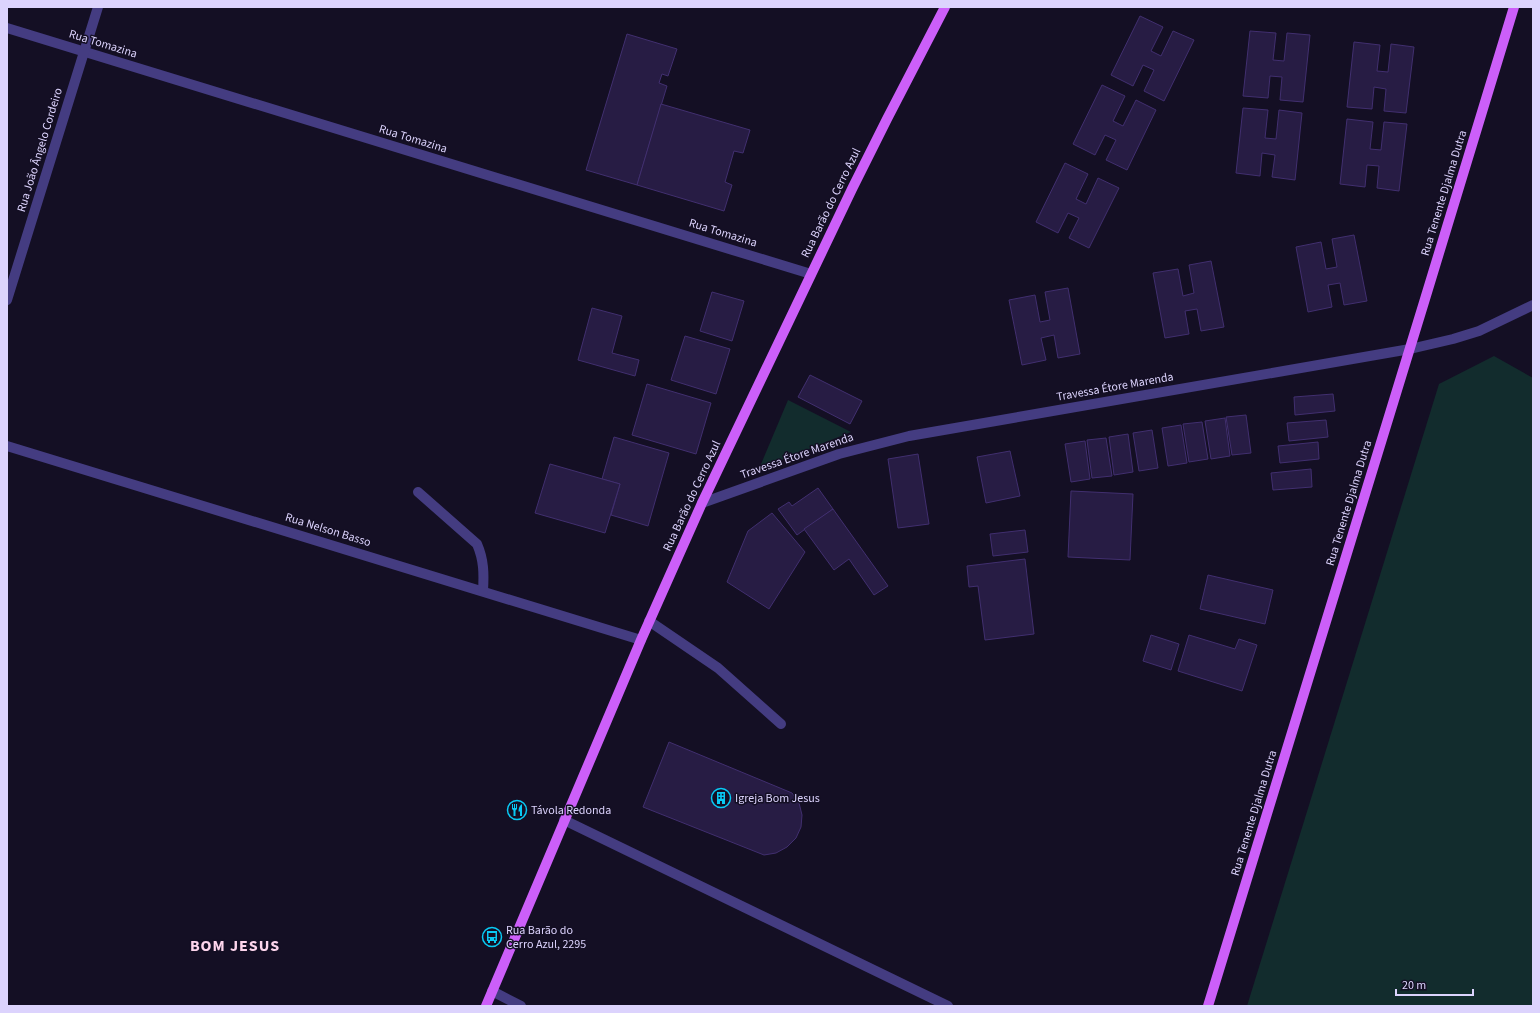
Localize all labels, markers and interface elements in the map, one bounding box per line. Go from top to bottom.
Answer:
street label: Rua Tomazina [67,26,139,62]
street label: Rua João Ângelo Cordeiro [13,86,67,214]
street label: Rua Tomazina [377,121,449,157]
street label: Rua Tenente Djalma Dutra [1417,128,1471,258]
street label: Rua Barão do Cerro Azul [797,145,865,261]
street label: Rua Tomazina [687,215,759,251]
street label: Travessa Étore Marenda [1055,368,1175,406]
street label: Travessa Étore Marenda [738,429,856,483]
street label: Rua Barão do Cerro Azul [659,438,725,554]
street label: Rua Tenente Djalma Dutra [1322,438,1376,568]
street label: Rua Nelson Basso [283,509,373,551]
street label: Rua Tenente Djalma Dutra [1227,748,1281,878]
building icon: Igreja Bom Jesus [710,787,732,809]
place label: Igreja Bom Jesus [735,790,820,807]
restaurant icon: Távola Redonda [506,799,528,821]
place label: Távola Redonda [531,802,611,819]
place label: Rua Barão do Cerro Azul, 2295 [506,922,586,953]
bus stop icon: Rua Barão do Cerro Azul, 2295 [481,926,503,948]
district label: BOM JESUS [190,935,280,957]
scale bar [1396,971,1473,997]
text: 20 m [1402,977,1426,994]

